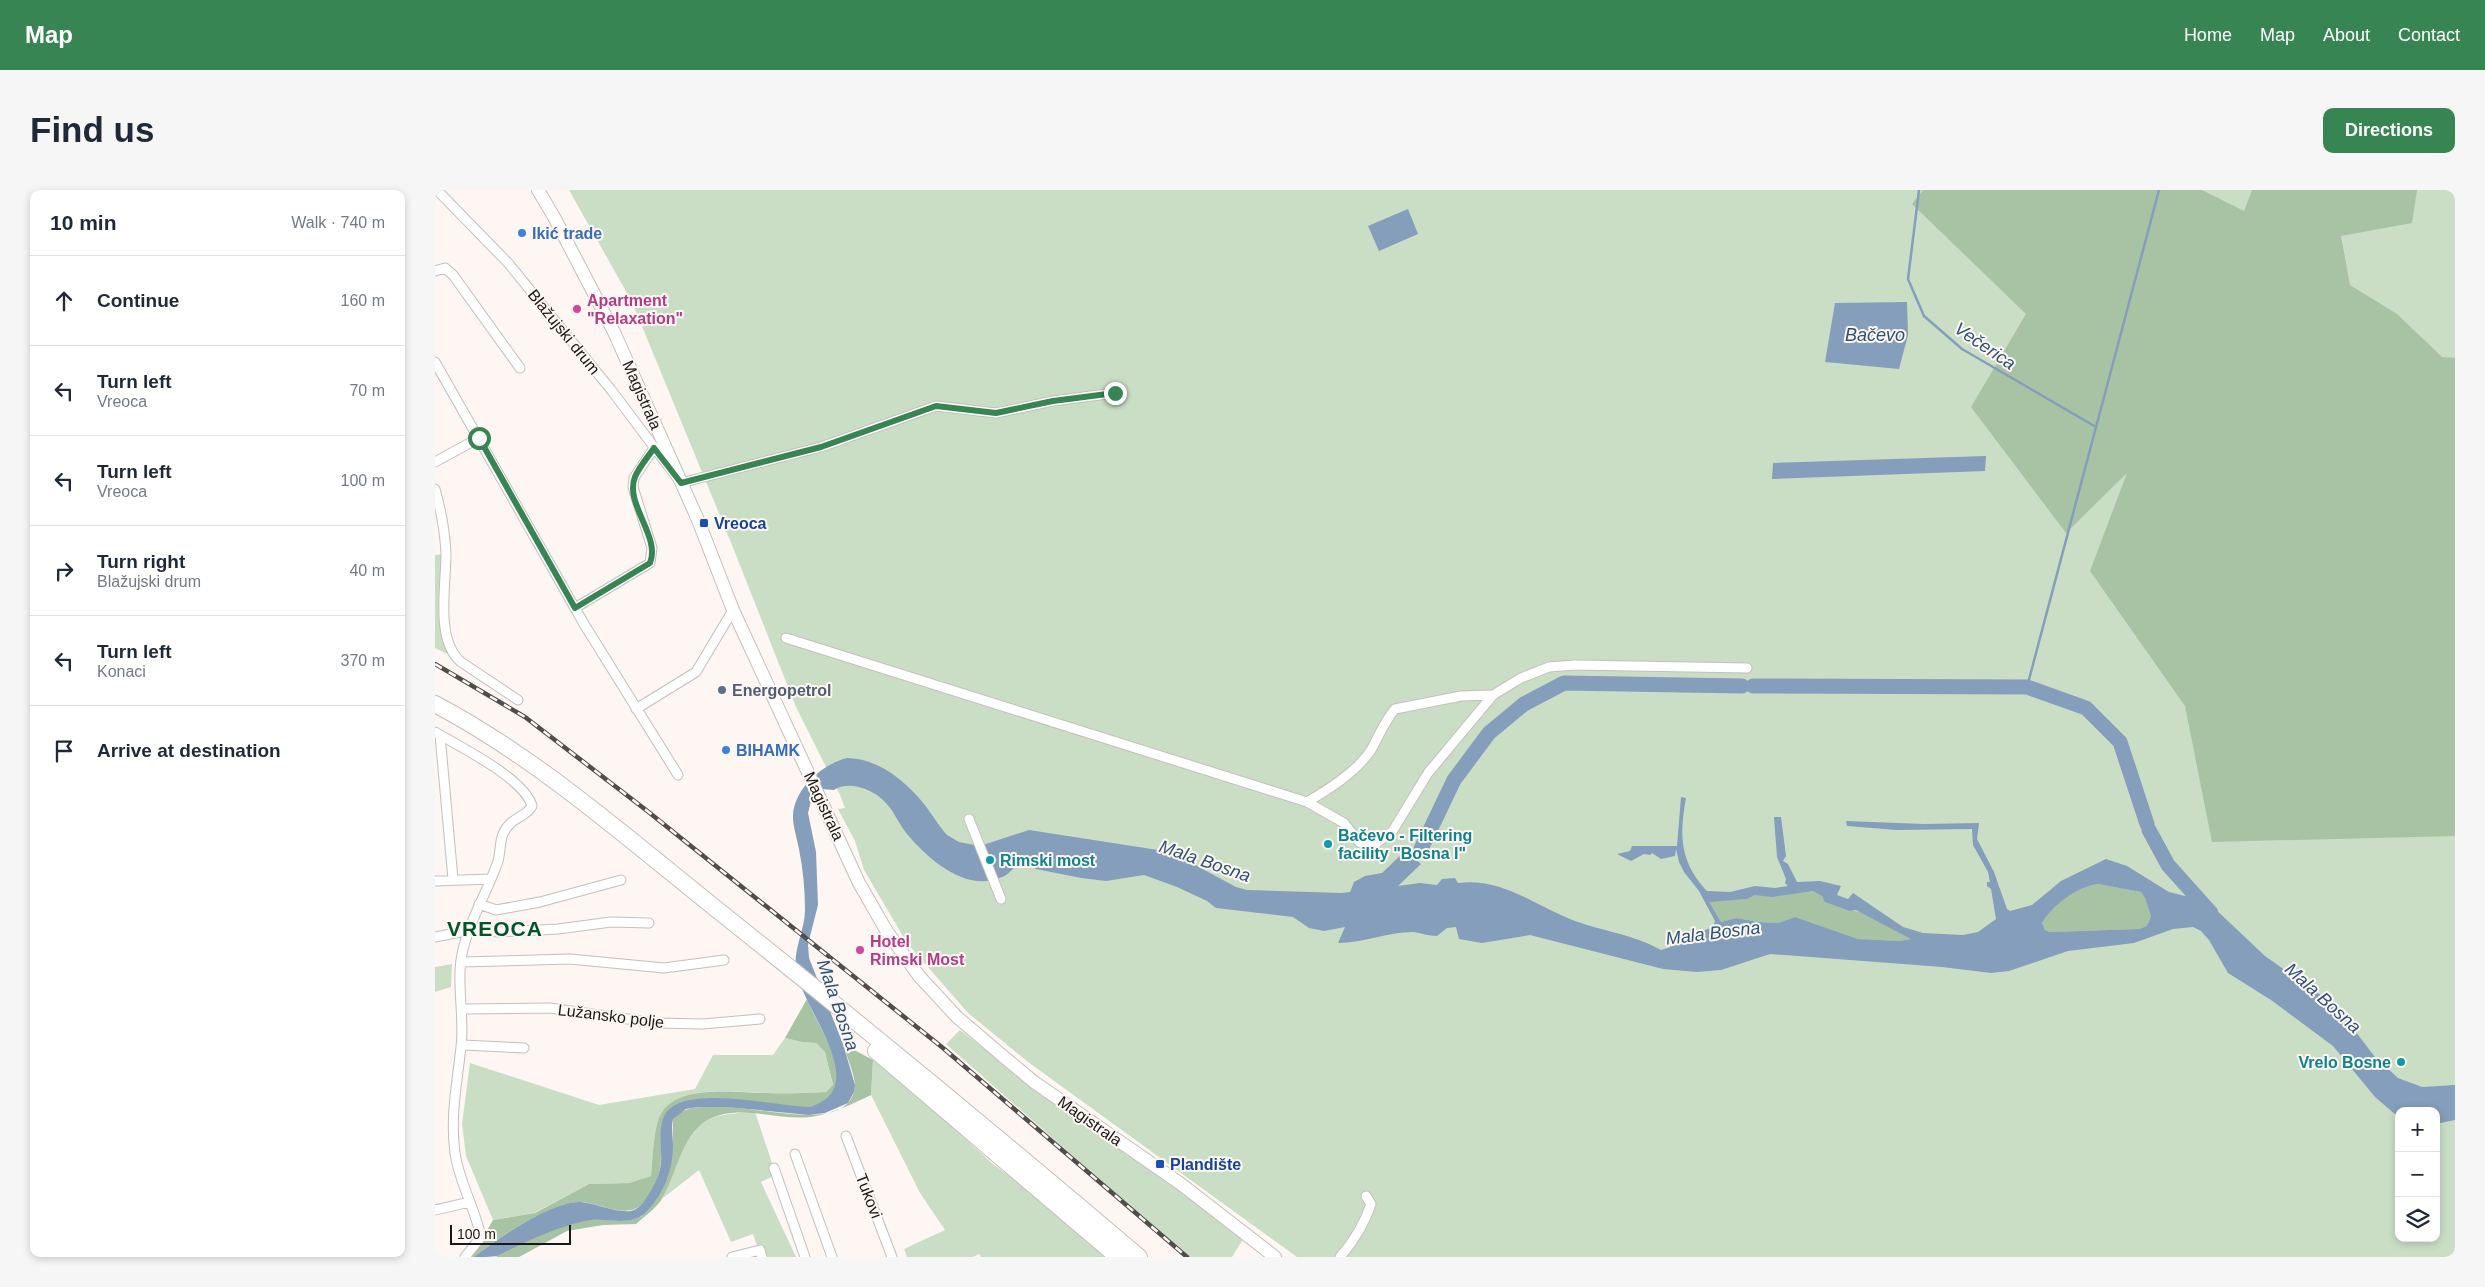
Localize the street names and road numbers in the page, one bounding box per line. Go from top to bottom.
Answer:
street label: Blažujski drum [525,286,603,378]
street label: Magistrala [619,358,665,432]
street label: Magistrala [801,769,847,843]
street label: Lužansko polje [557,1001,665,1031]
street label: Magistrala [1055,1093,1125,1149]
street label: Tukovi [853,1171,885,1221]

